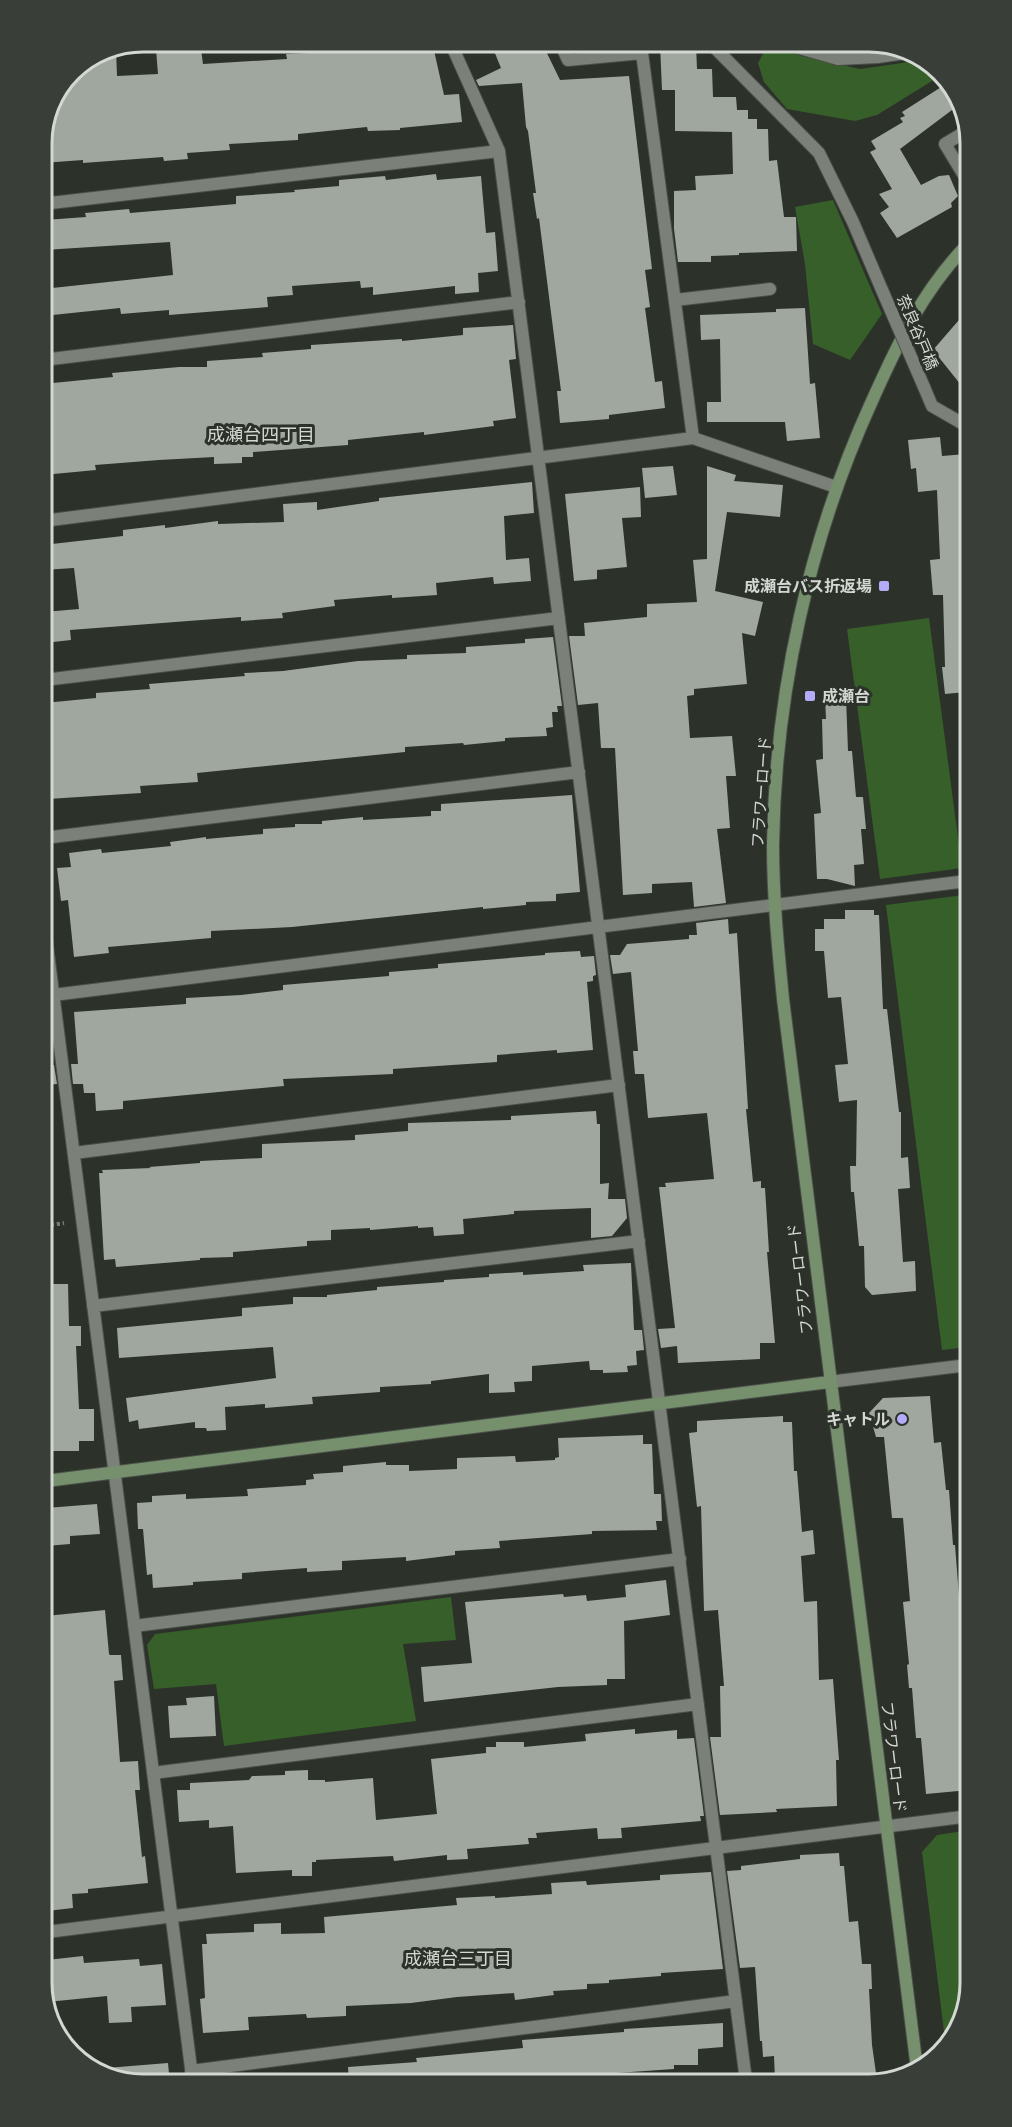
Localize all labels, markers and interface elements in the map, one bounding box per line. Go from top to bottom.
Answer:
street label: 奈良谷戸橋 [894,292,941,372]
district label: 成瀬台四丁目 [207,425,315,445]
place label: 成瀬台バス折返場 [744,577,872,595]
marker: 成瀬台バス折返場 [877,579,891,593]
place label: 成瀬台 [822,687,870,705]
marker: 成瀬台 [803,689,817,703]
street label: フラワーロード [749,736,774,848]
street label: フラワーロード [785,1222,816,1336]
place label: キャトル [826,1411,890,1428]
marker: キャトル [895,1412,909,1426]
street label: フラワーロード [878,1700,909,1814]
district label: 成瀬台三丁目 [404,1949,512,1969]

